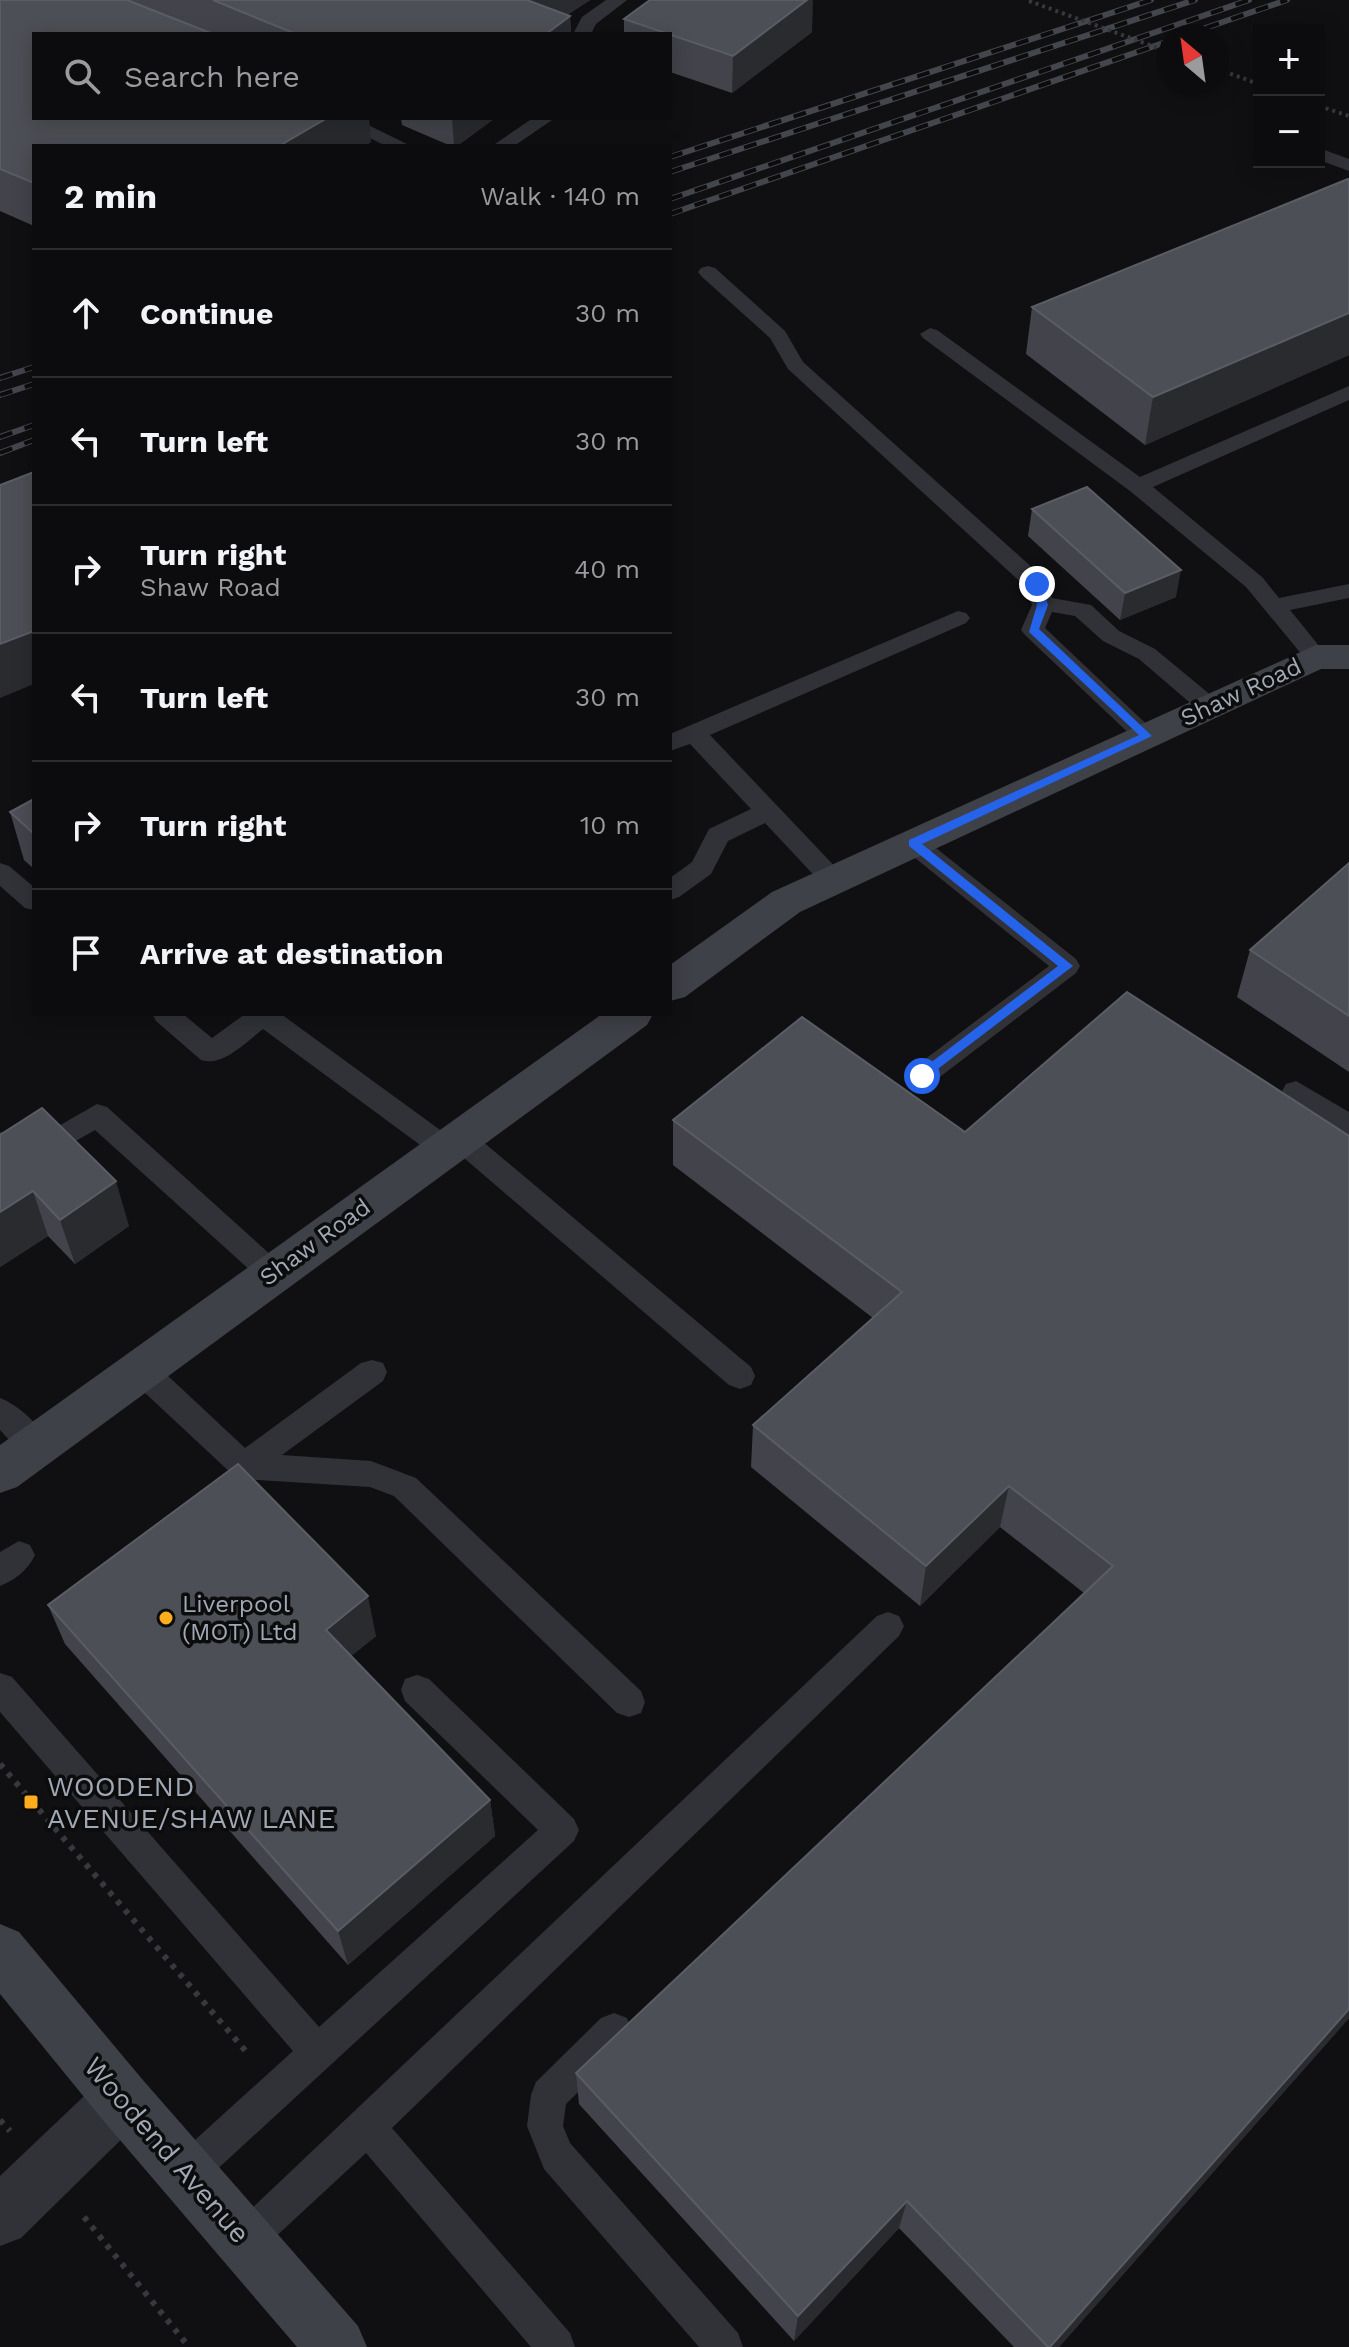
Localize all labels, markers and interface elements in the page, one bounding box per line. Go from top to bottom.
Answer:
north arrow [1157,24,1229,96]
map controls [1253,24,1325,168]
button: + [1253,24,1325,96]
search box [32,32,672,120]
icon: search [60,54,104,98]
text: Search here [124,59,300,94]
button: − [1253,96,1325,168]
text: 2 min [64,176,157,216]
text: Walk · 140 m [480,181,640,211]
icon: ahead [64,291,108,335]
text: Continue [140,296,273,331]
text: 30 m [575,298,640,328]
icon: left [64,419,108,463]
text: Turn left [140,424,268,459]
text: 30 m [575,426,640,456]
text: Turn right [140,537,286,572]
icon: right [64,547,108,591]
text: 40 m [574,554,640,584]
route end [1019,566,1055,602]
text: Shaw Road [140,572,281,602]
street label: Shaw Road [1176,652,1306,732]
icon: left [64,675,108,719]
text: Turn left [140,680,268,715]
text: 30 m [575,682,640,712]
icon: right [64,803,108,847]
text: Turn right [140,808,286,843]
text: 10 m [580,810,640,840]
icon: arrive [64,931,108,975]
text: Arrive at destination [140,936,444,971]
route start [904,1058,940,1094]
street label: Shaw Road [254,1193,376,1291]
place label: Liverpool (MOT) Ltd [182,1590,298,1646]
marker: Liverpool (MOT) Ltd [157,1609,175,1627]
place label: WOODEND AVENUE/SHAW LANE [47,1770,335,1835]
marker: WOODEND AVENUE/SHAW LANE [22,1793,40,1811]
street label: Woodend Avenue [77,2050,257,2250]

